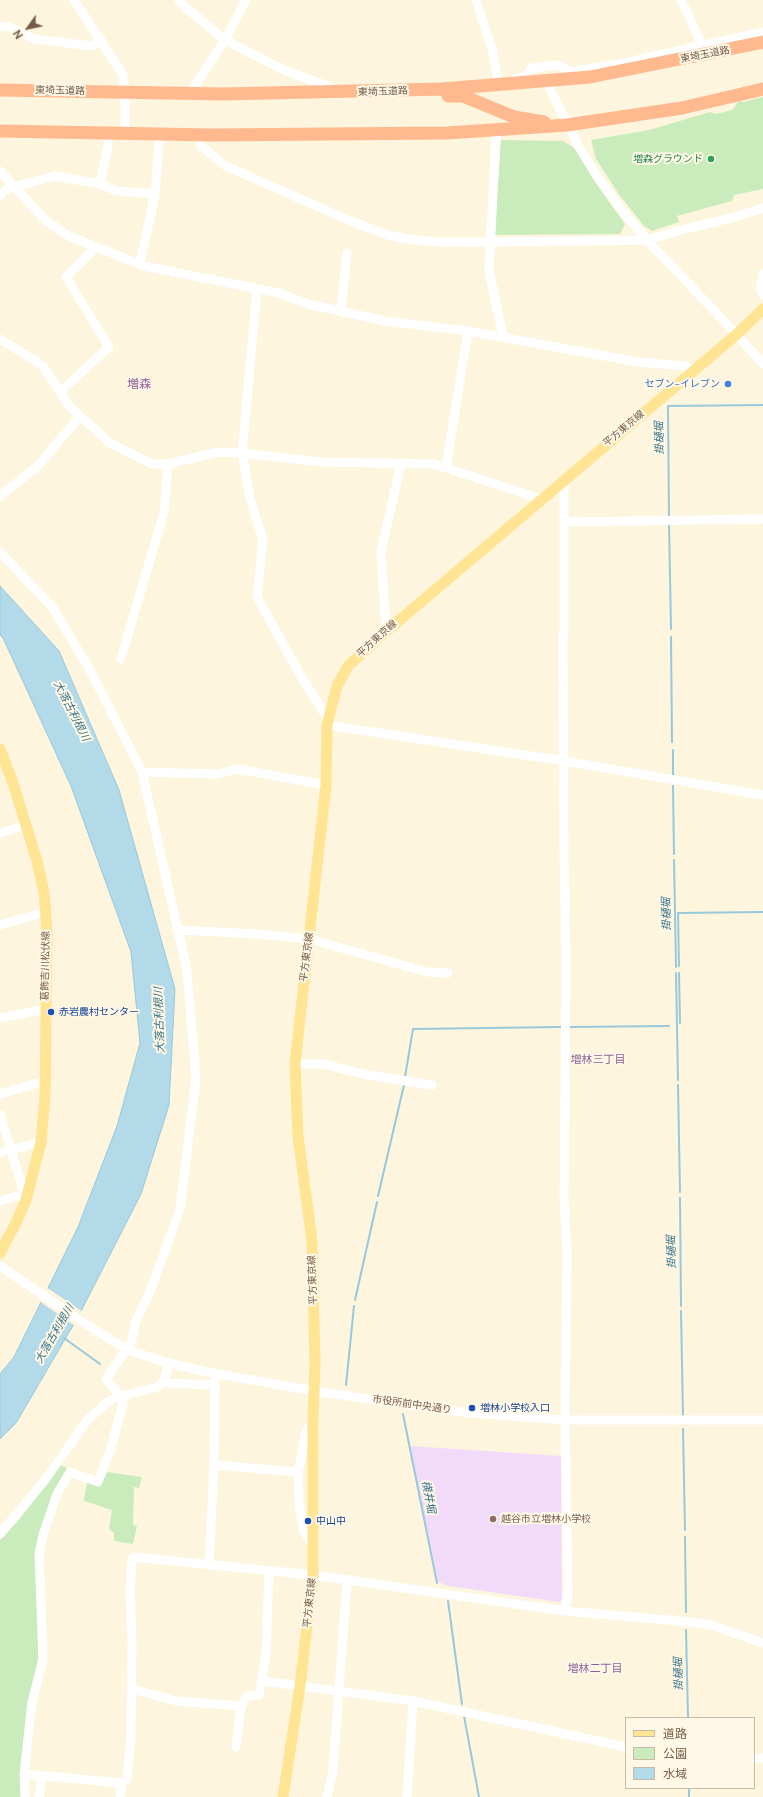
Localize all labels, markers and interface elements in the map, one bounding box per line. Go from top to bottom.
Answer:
north arrow [8,8,48,48]
text: N [10,27,26,42]
street label: 東埼玉道路 [679,44,731,66]
street label: 東埼玉道路 [35,85,85,97]
street label: 東埼玉道路 [358,85,408,99]
place label: 増森グラウンド [633,153,703,165]
marker: 増森グラウンド [706,154,716,164]
district label: 増森 [127,378,151,392]
place label: セブン-イレブン [645,378,720,390]
marker: セブン-イレブン [723,379,733,389]
street label: 平方東京線 [601,408,647,450]
water label: 掛樋堀 [653,421,667,455]
street label: 平方東京線 [354,618,400,660]
water label: 大落古利根川 [50,679,92,743]
water label: 掛樋堀 [660,897,674,931]
street label: 葛飾吉川松伏線 [39,931,53,1001]
street label: 平方東京線 [298,931,316,983]
water label: 大落古利根川 [152,987,168,1053]
place label: 赤岩農村センター [59,1006,139,1018]
marker: 赤岩農村センター [46,1007,56,1017]
district label: 増林三丁目 [571,1053,625,1067]
water label: 掛樋堀 [665,1235,679,1269]
street label: 平方東京線 [306,1255,320,1305]
water label: 大落古利根川 [33,1302,77,1366]
street label: 市役所前中央通り [372,1393,452,1417]
place label: 増林小学校入口 [480,1402,550,1414]
marker: 増林小学校入口 [467,1403,477,1413]
water label: 横井堀 [418,1480,438,1514]
place label: 越谷市立増林小学校 [501,1513,591,1525]
marker: 越谷市立増林小学校 [488,1514,498,1524]
place label: 中山中 [316,1515,346,1527]
marker: 中山中 [303,1516,313,1526]
street label: 平方東京線 [301,1578,319,1628]
water label: 掛樋堀 [672,1657,686,1691]
district label: 増林二丁目 [568,1662,622,1676]
legend [625,1717,755,1789]
text: 道路 [663,1726,687,1742]
text: 公園 [663,1746,687,1762]
text: 水域 [663,1766,687,1782]

